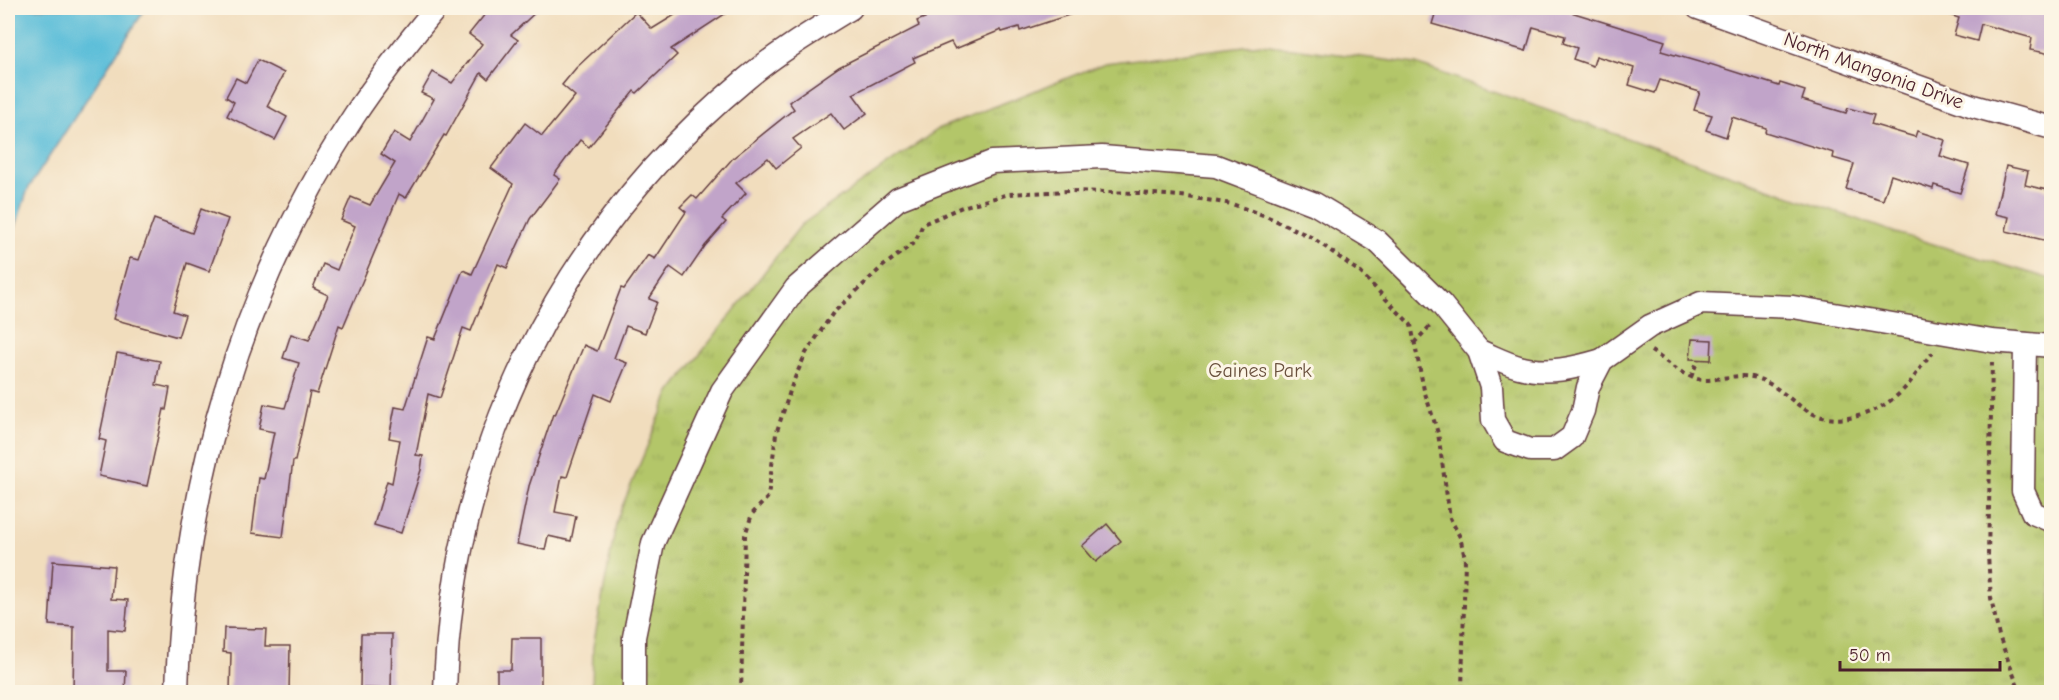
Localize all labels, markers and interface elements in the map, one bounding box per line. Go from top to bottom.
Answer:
street label: North Mangonia Drive [1781,27,1967,114]
park label: Gaines Park [1208,359,1312,382]
scale bar [1840,634,2000,672]
text: 50 m [1849,645,1891,666]

